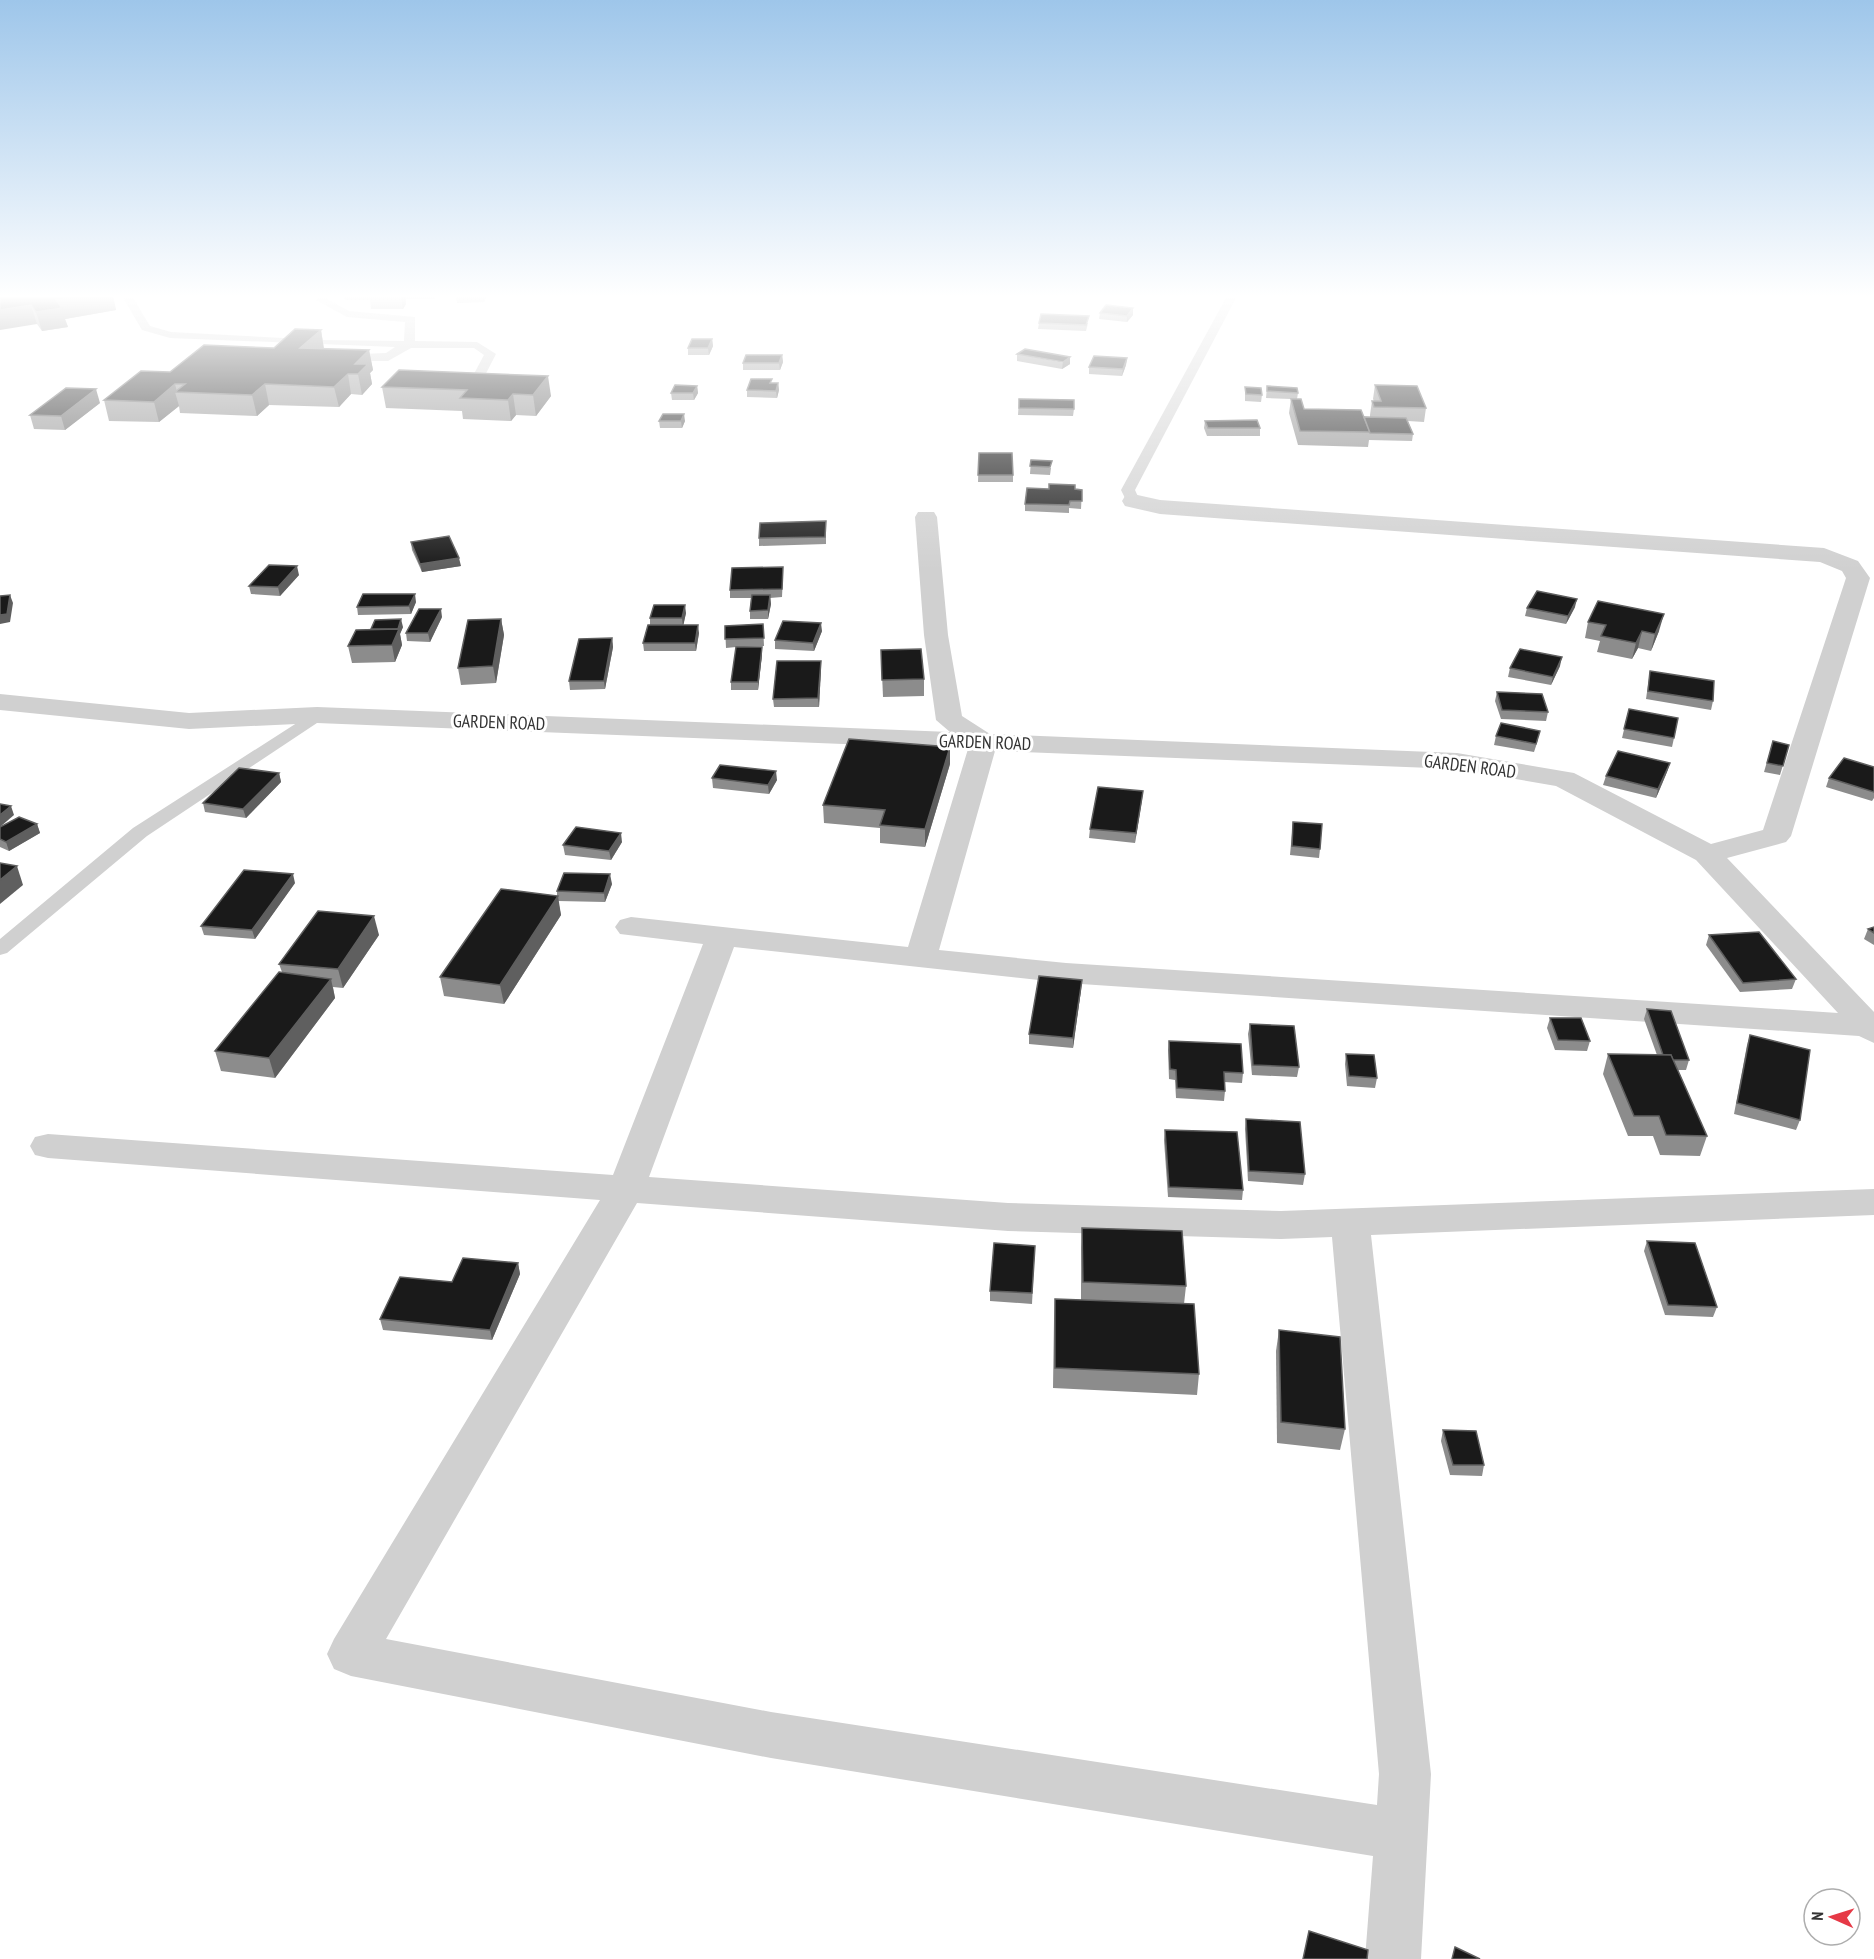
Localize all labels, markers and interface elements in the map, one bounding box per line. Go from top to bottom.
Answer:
street label: GARDEN ROAD [452,709,546,735]
street label: GARDEN ROAD [938,729,1032,755]
street label: GARDEN ROAD [1423,749,1517,783]
north arrow [1802,1887,1862,1947]
text: N [1807,1911,1827,1921]

